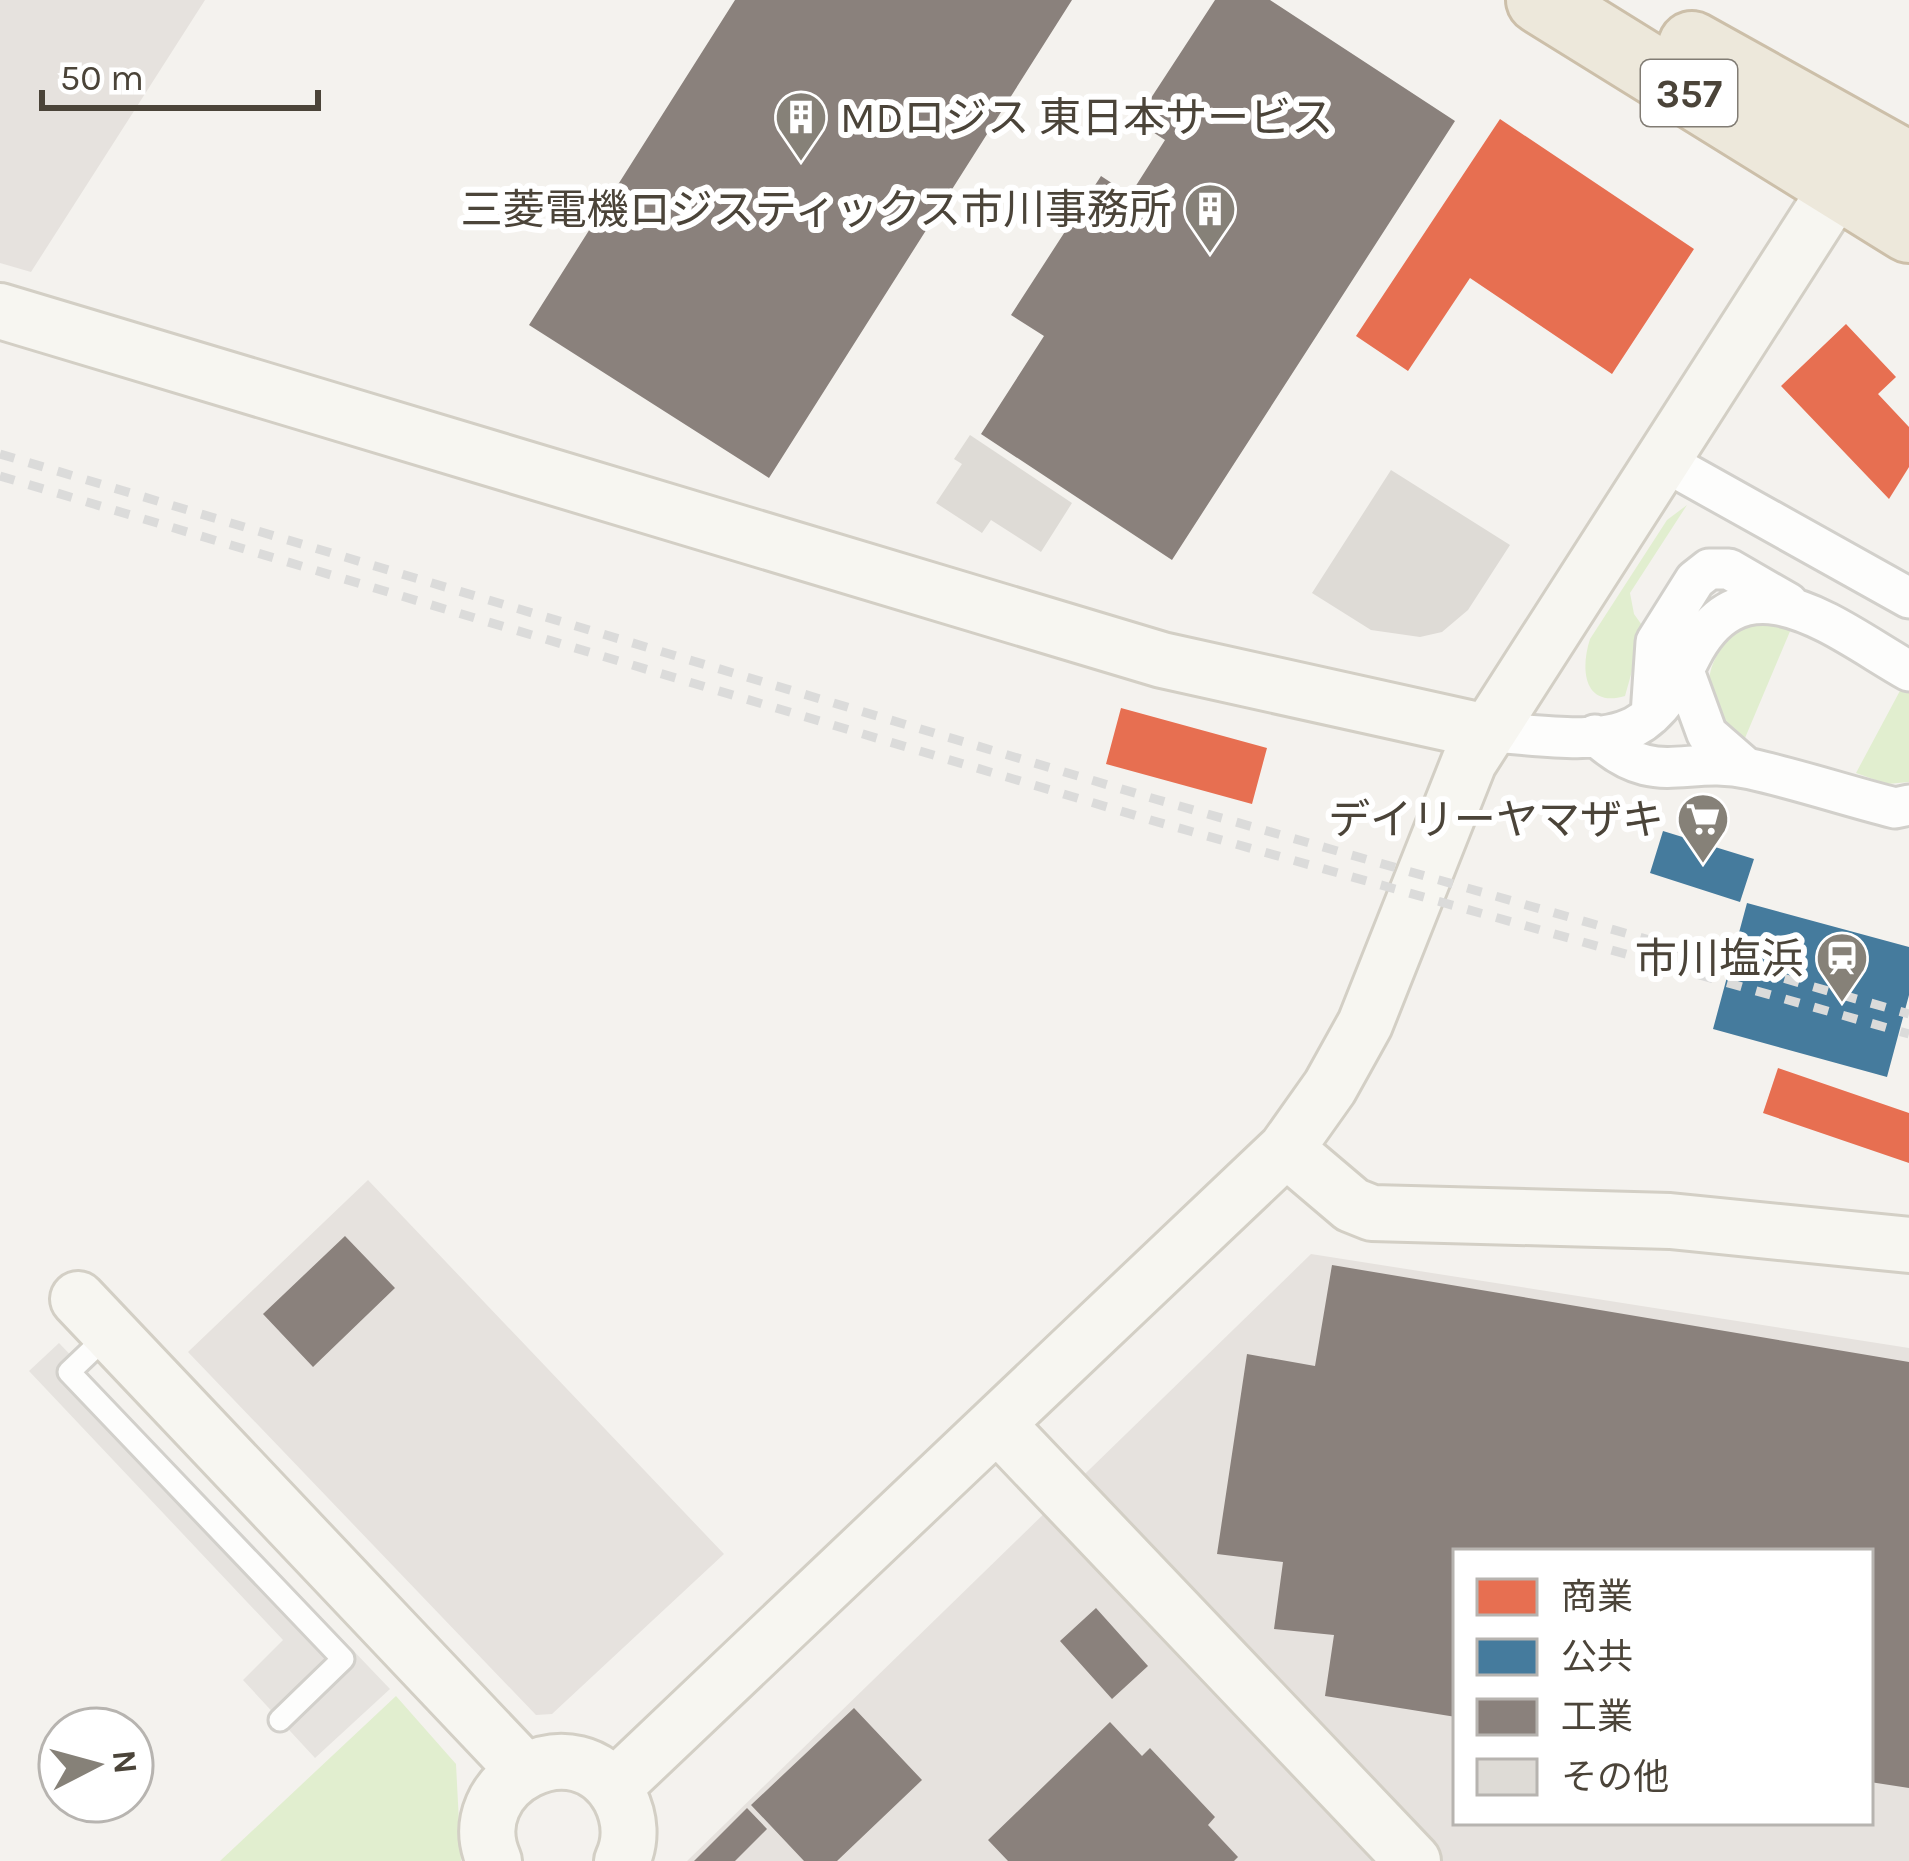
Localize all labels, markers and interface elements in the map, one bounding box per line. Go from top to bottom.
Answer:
scale bar [42,36,318,110]
text: 50 m [60,57,144,99]
road number: 357 [1641,60,1737,126]
building icon: MDロジス 東日本サービス [773,89,829,163]
place label: MDロジス 東日本サービス [840,93,1333,143]
building icon: 三菱電機ロジスティックス市川事務所 [1182,181,1238,255]
place label: 三菱電機ロジスティックス市川事務所 [461,185,1171,235]
supermarket icon: デイリーヤマザキ [1675,791,1731,865]
place label: デイリーヤマザキ [1328,795,1664,845]
station icon: 市川塩浜 [1814,930,1870,1004]
place label: 市川塩浜 [1635,934,1803,984]
legend [1453,1549,1873,1825]
text: 商業 [1561,1576,1633,1618]
text: 公共 [1561,1636,1633,1678]
text: 工業 [1561,1696,1633,1738]
north arrow [36,1705,156,1825]
text: N [105,1748,145,1776]
text: その他 [1561,1756,1669,1798]

